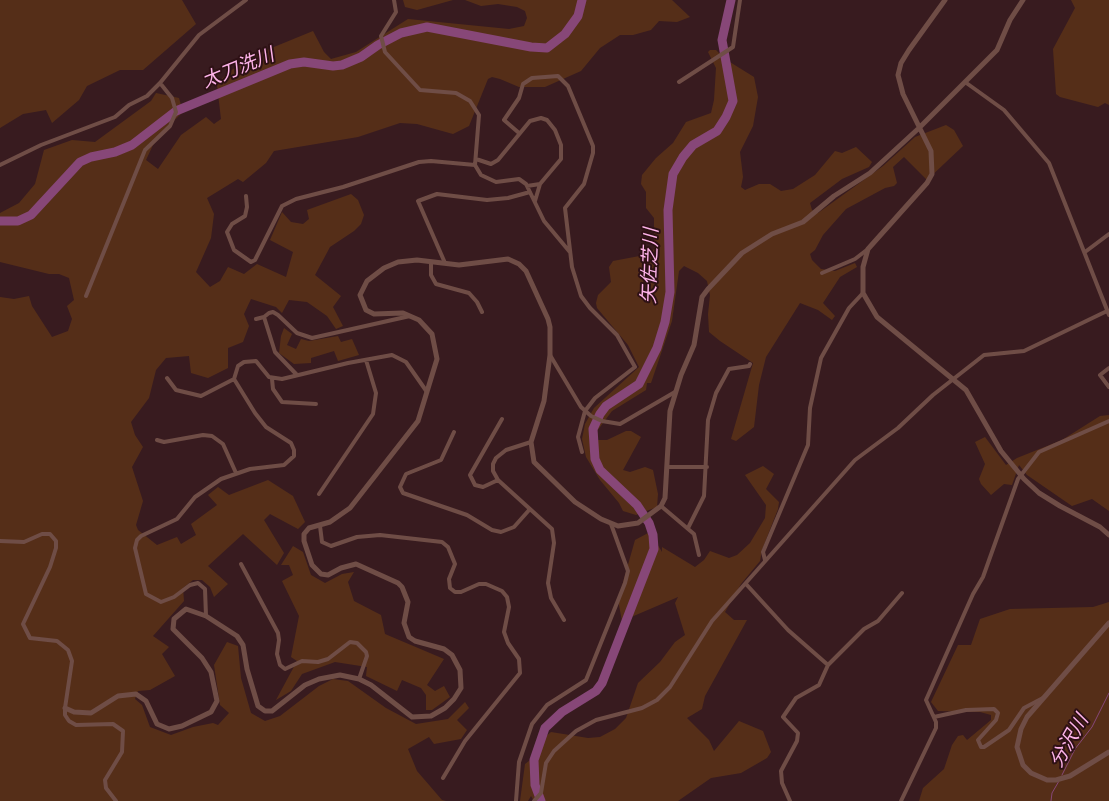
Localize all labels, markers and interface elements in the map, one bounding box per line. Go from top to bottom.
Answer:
water label: 太刀洗川 [198,43,278,93]
water label: 矢佐芝川 [637,228,663,304]
water label: 分沢川 [1045,711,1093,771]

